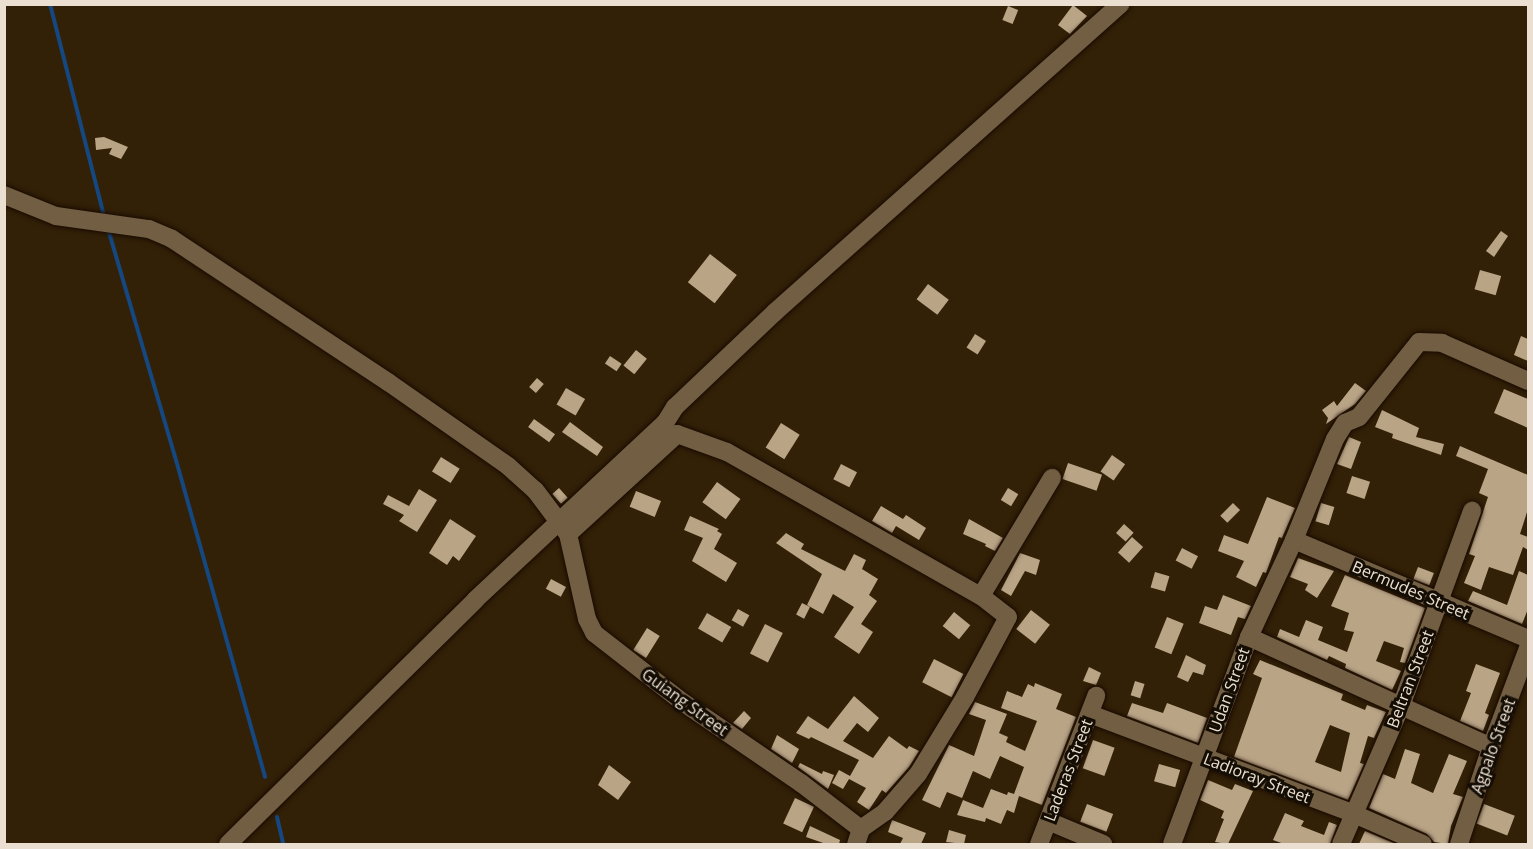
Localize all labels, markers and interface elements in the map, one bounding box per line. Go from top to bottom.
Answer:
street label: Bermudes Street [1349,557,1473,623]
street label: Beltran Street [1383,627,1437,731]
street label: Udan Street [1205,645,1253,735]
street label: Guiang Street [638,664,732,740]
street label: Agpalo Street [1467,696,1519,796]
street label: Laderas Street [1040,716,1096,824]
street label: Ladioray Street [1201,749,1313,807]

